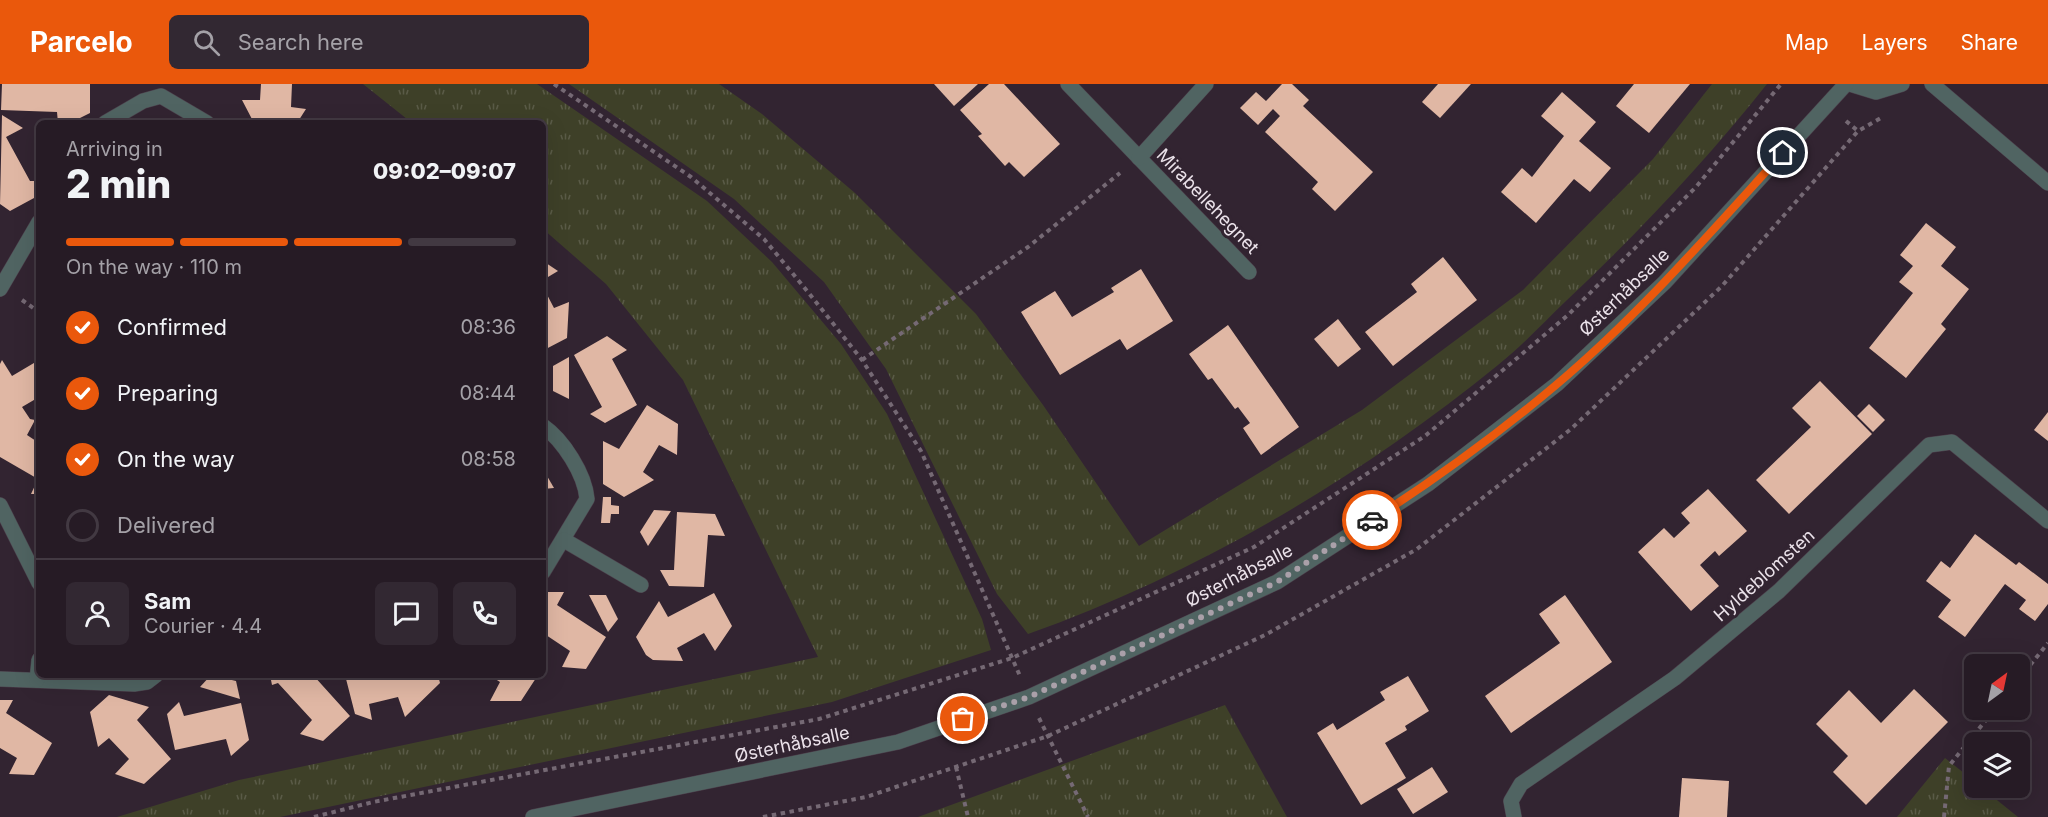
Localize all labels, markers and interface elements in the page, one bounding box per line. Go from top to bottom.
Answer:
search box [169,15,589,69]
text: Parcelo [30,25,133,59]
icon: search [190,26,223,59]
text: Search here [238,29,363,55]
text: Map [1785,30,1829,55]
text: Layers [1862,30,1928,55]
text: Share [1961,30,2018,55]
pin [1757,127,1808,178]
icon: home [1766,136,1799,169]
text: Arriving in [66,137,163,161]
street label: Mirabellehegnet [1153,144,1263,258]
text: 09:02–09:07 [373,158,516,184]
text: 2 min [66,160,171,207]
street label: Østerhåbsalle [1575,244,1673,340]
text: On the way · 110 m [66,255,242,279]
icon: check [66,311,99,344]
text: Confirmed [117,314,227,340]
text: 08:36 [460,315,516,339]
icon: check [66,377,99,410]
text: Preparing [117,380,218,406]
text: 08:44 [459,381,516,405]
icon: check [66,443,99,476]
text: On the way [117,446,235,472]
text: 08:58 [461,447,516,471]
courier [1342,490,1402,550]
icon: car [1356,504,1389,537]
text: Delivered [117,512,215,538]
street label: Hyldeblomsten [1709,524,1819,626]
street label: Østerhåbsalle [1182,539,1296,611]
button: person [66,582,129,645]
button: chat [375,582,438,645]
button: phone [453,582,516,645]
text: Sam [144,588,191,614]
text: Courier · 4.4 [144,614,262,638]
north arrow [1964,654,2030,720]
map controls [1964,654,2030,798]
pin [937,693,988,744]
icon: bag [946,702,979,735]
street label: Østerhåbsalle [733,722,851,766]
button: layers [1964,732,2030,798]

